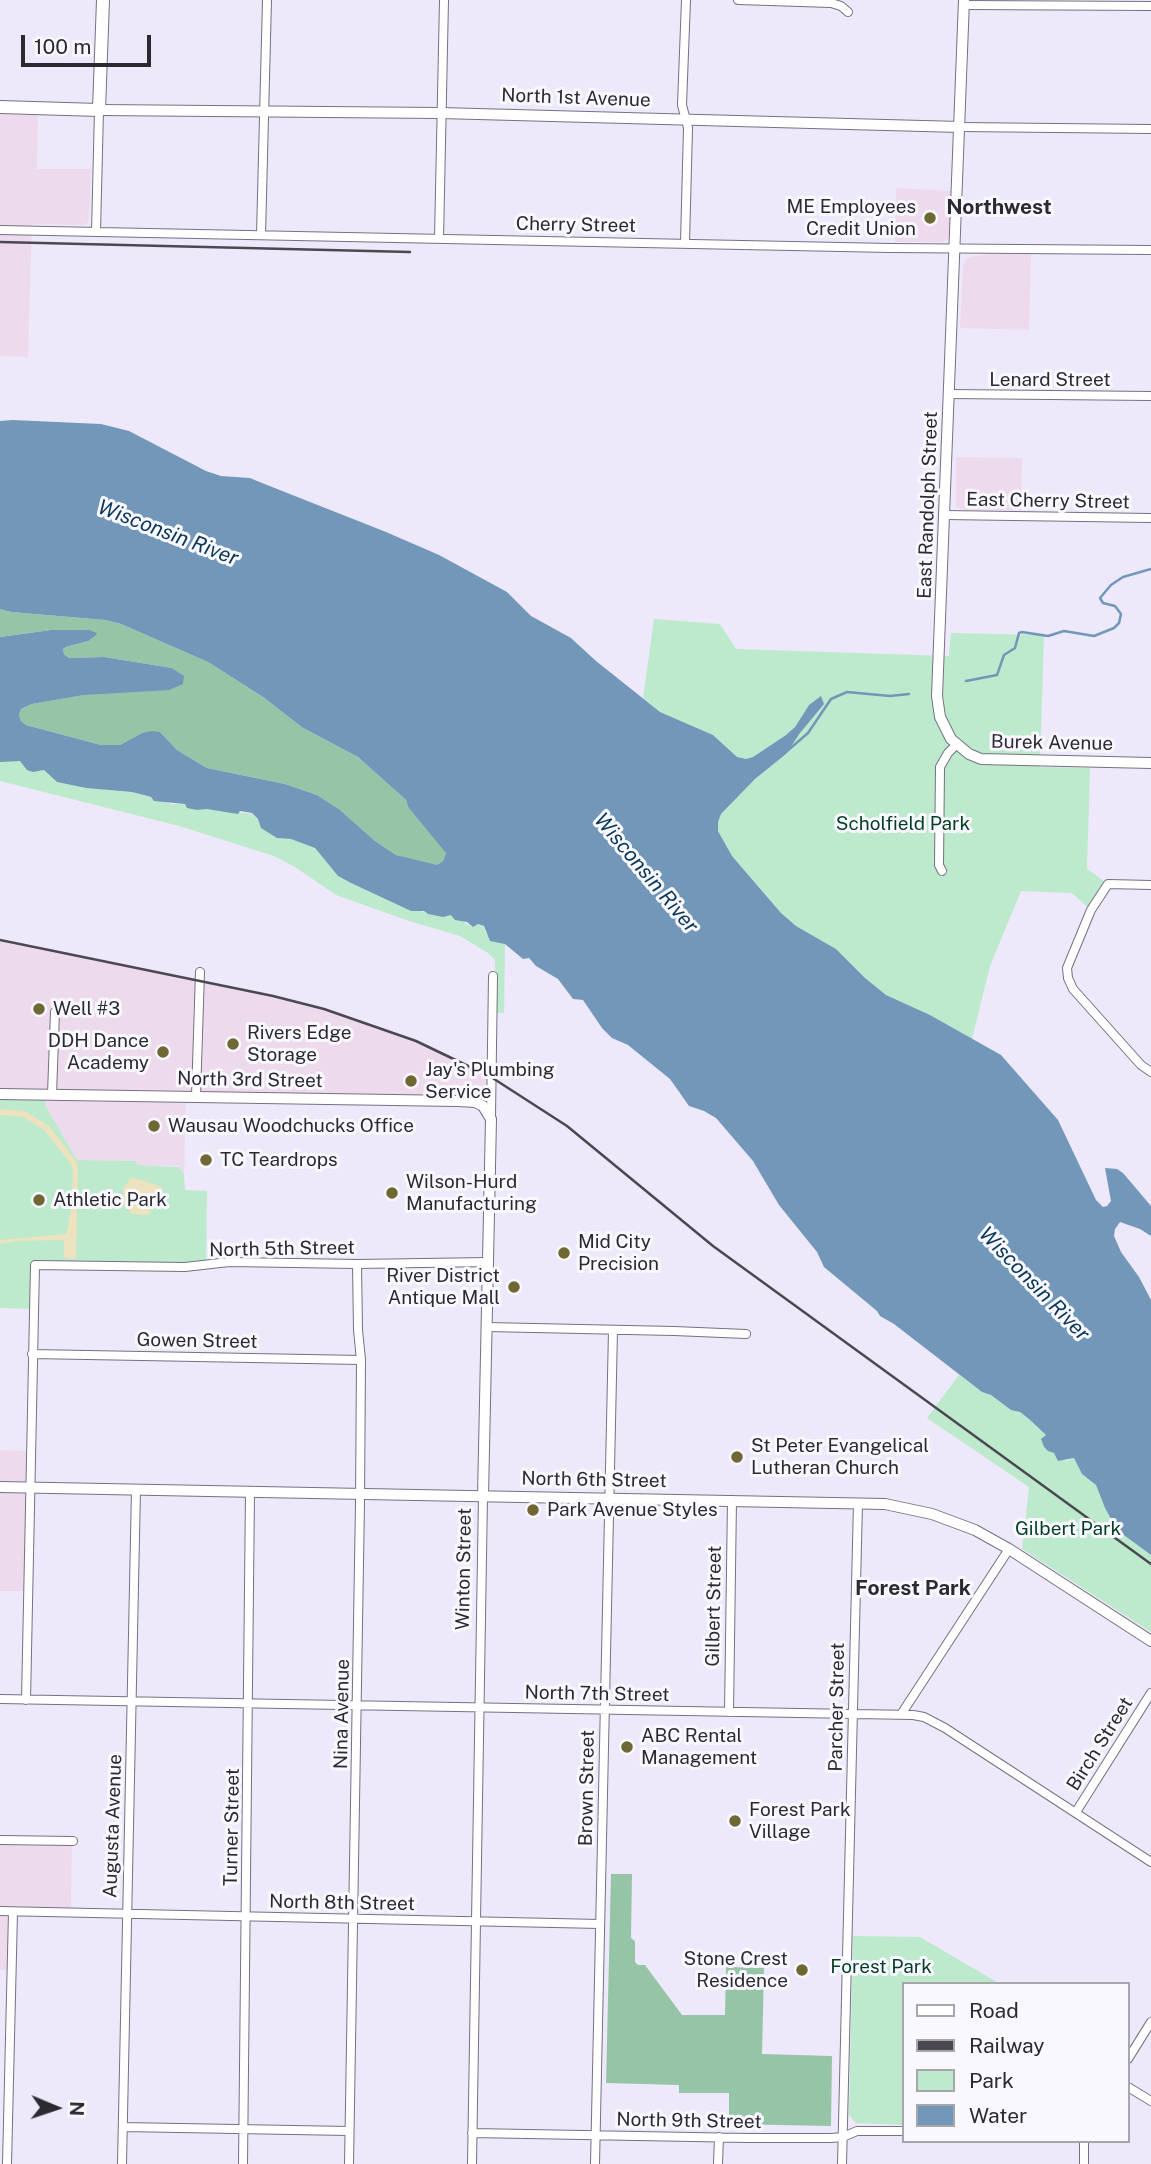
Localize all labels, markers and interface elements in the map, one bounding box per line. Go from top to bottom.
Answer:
scale bar [24,21,154,65]
text: 100 m [34,34,91,59]
street label: North 1st Avenue [501,84,651,112]
district label: Northwest [946,195,1052,221]
place label: ME Employees Credit Union [787,196,916,240]
marker: ME Employees Credit Union [922,210,938,226]
street label: Cherry Street [516,213,636,237]
street label: Lenard Street [989,369,1111,391]
street label: East Randolph Street [913,411,943,599]
street label: East Cherry Street [966,488,1130,514]
water label: Wisconsin River [94,495,242,571]
street label: Burek Avenue [991,731,1113,755]
water label: Wisconsin River [589,808,703,938]
park label: Scholfield Park [836,813,970,835]
place label: Well #3 [53,998,120,1020]
marker: Well #3 [31,1001,47,1017]
place label: Rivers Edge Storage [247,1022,351,1066]
place label: DDH Dance Academy [48,1030,149,1074]
marker: Rivers Edge Storage [225,1036,241,1052]
marker: DDH Dance Academy [155,1044,171,1060]
place label: Jay's Plumbing Service [425,1059,555,1103]
street label: North 3rd Street [177,1067,323,1093]
marker: Jay's Plumbing Service [403,1073,419,1089]
place label: Wausau Woodchucks Office [168,1115,414,1137]
marker: Wausau Woodchucks Office [146,1118,162,1134]
place label: TC Teardrops [220,1149,338,1171]
marker: TC Teardrops [198,1152,214,1168]
place label: Wilson-Hurd Manufacturing [406,1171,537,1215]
marker: Wilson-Hurd Manufacturing [384,1185,400,1201]
place label: Athletic Park [53,1189,167,1211]
marker: Athletic Park [31,1192,47,1208]
water label: Wisconsin River [973,1222,1095,1346]
place label: Mid City Precision [578,1231,659,1275]
street label: North 5th Street [209,1236,355,1262]
marker: Mid City Precision [556,1245,572,1261]
place label: River District Antique Mall [386,1265,500,1309]
marker: River District Antique Mall [506,1279,522,1295]
street label: Gowen Street [136,1329,258,1353]
place label: St Peter Evangelical Lutheran Church [751,1435,929,1479]
marker: St Peter Evangelical Lutheran Church [729,1449,745,1465]
street label: North 6th Street [521,1467,667,1493]
place label: Park Avenue Styles [547,1499,718,1521]
marker: Park Avenue Styles [525,1502,541,1518]
street label: Winton Street [452,1508,476,1630]
park label: Gilbert Park [1015,1518,1121,1540]
street label: Gilbert Street [702,1545,726,1667]
district label: Forest Park [855,1576,971,1602]
street label: Parcher Street [824,1642,850,1772]
street label: Nina Avenue [330,1659,354,1769]
street label: North 7th Street [524,1681,670,1707]
street label: Birch Street [1062,1693,1138,1795]
place label: ABC Rental Management [641,1725,757,1769]
street label: Brown Street [575,1730,599,1846]
marker: ABC Rental Management [619,1739,635,1755]
street label: Augusta Avenue [99,1754,127,1898]
street label: Turner Street [220,1768,244,1886]
place label: Forest Park Village [749,1799,851,1843]
marker: Forest Park Village [727,1813,743,1829]
street label: North 8th Street [269,1890,415,1916]
place label: Stone Crest Residence [684,1948,788,1992]
park label: Forest Park [830,1956,932,1978]
marker: Stone Crest Residence [794,1962,810,1978]
legend [902,1982,1130,2143]
text: Road [969,1998,1019,2023]
text: Railway [969,2033,1045,2058]
text: Park [969,2068,1014,2093]
north arrow [21,2073,91,2143]
text: N [66,2101,88,2117]
text: Water [969,2103,1027,2128]
street label: North 9th Street [616,2108,762,2134]

